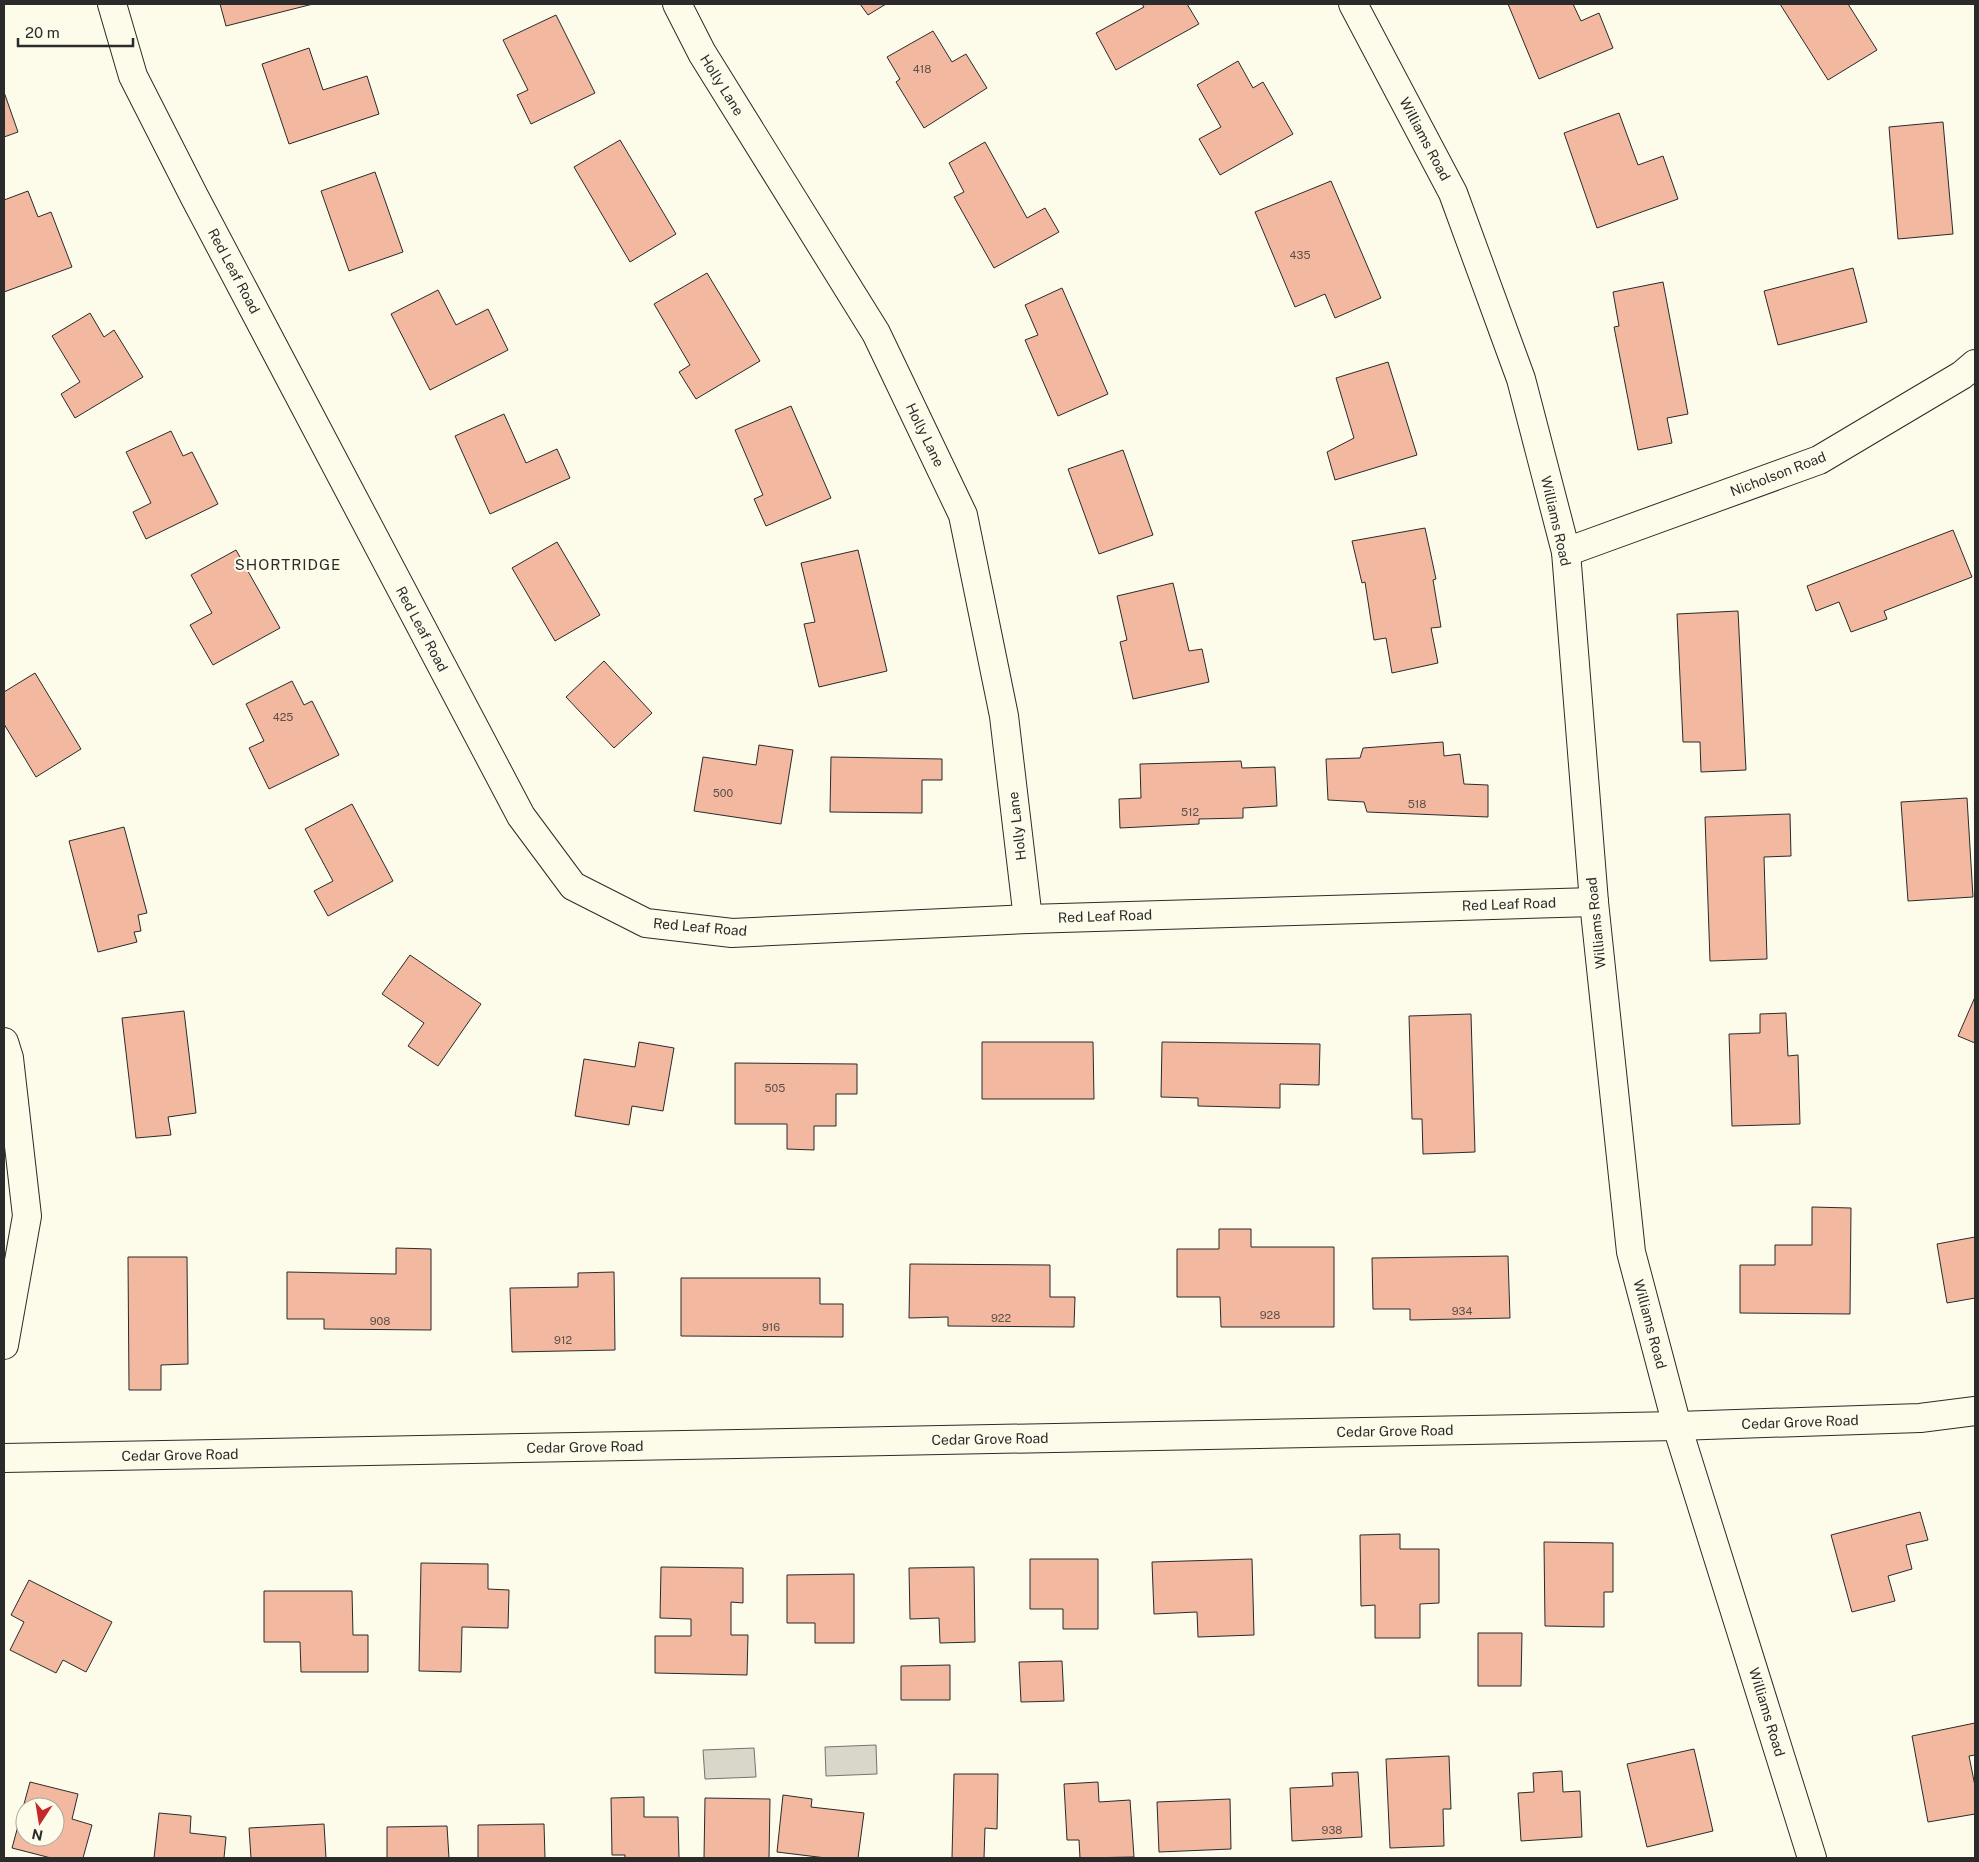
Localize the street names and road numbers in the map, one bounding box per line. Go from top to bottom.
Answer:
street label: Holly Lane [697,52,747,119]
street label: Williams Road [1396,95,1454,183]
street label: Red Leaf Road [205,226,263,316]
street label: Holly Lane [903,400,947,470]
street label: Nicholson Road [1728,448,1828,500]
street label: Williams Road [1538,474,1574,568]
street label: Red Leaf Road [393,584,451,674]
street label: Holly Lane [1005,791,1029,861]
street label: Williams Road [1583,876,1609,970]
street label: Red Leaf Road [1462,894,1556,914]
street label: Red Leaf Road [1058,906,1152,926]
street label: Red Leaf Road [652,915,748,939]
street label: Williams Road [1630,1278,1670,1370]
street label: Cedar Grove Road [1741,1412,1859,1432]
street label: Cedar Grove Road [1336,1422,1454,1440]
street label: Cedar Grove Road [931,1430,1049,1448]
street label: Cedar Grove Road [526,1438,644,1456]
street label: Cedar Grove Road [121,1446,239,1464]
street label: Williams Road [1746,1666,1788,1758]

